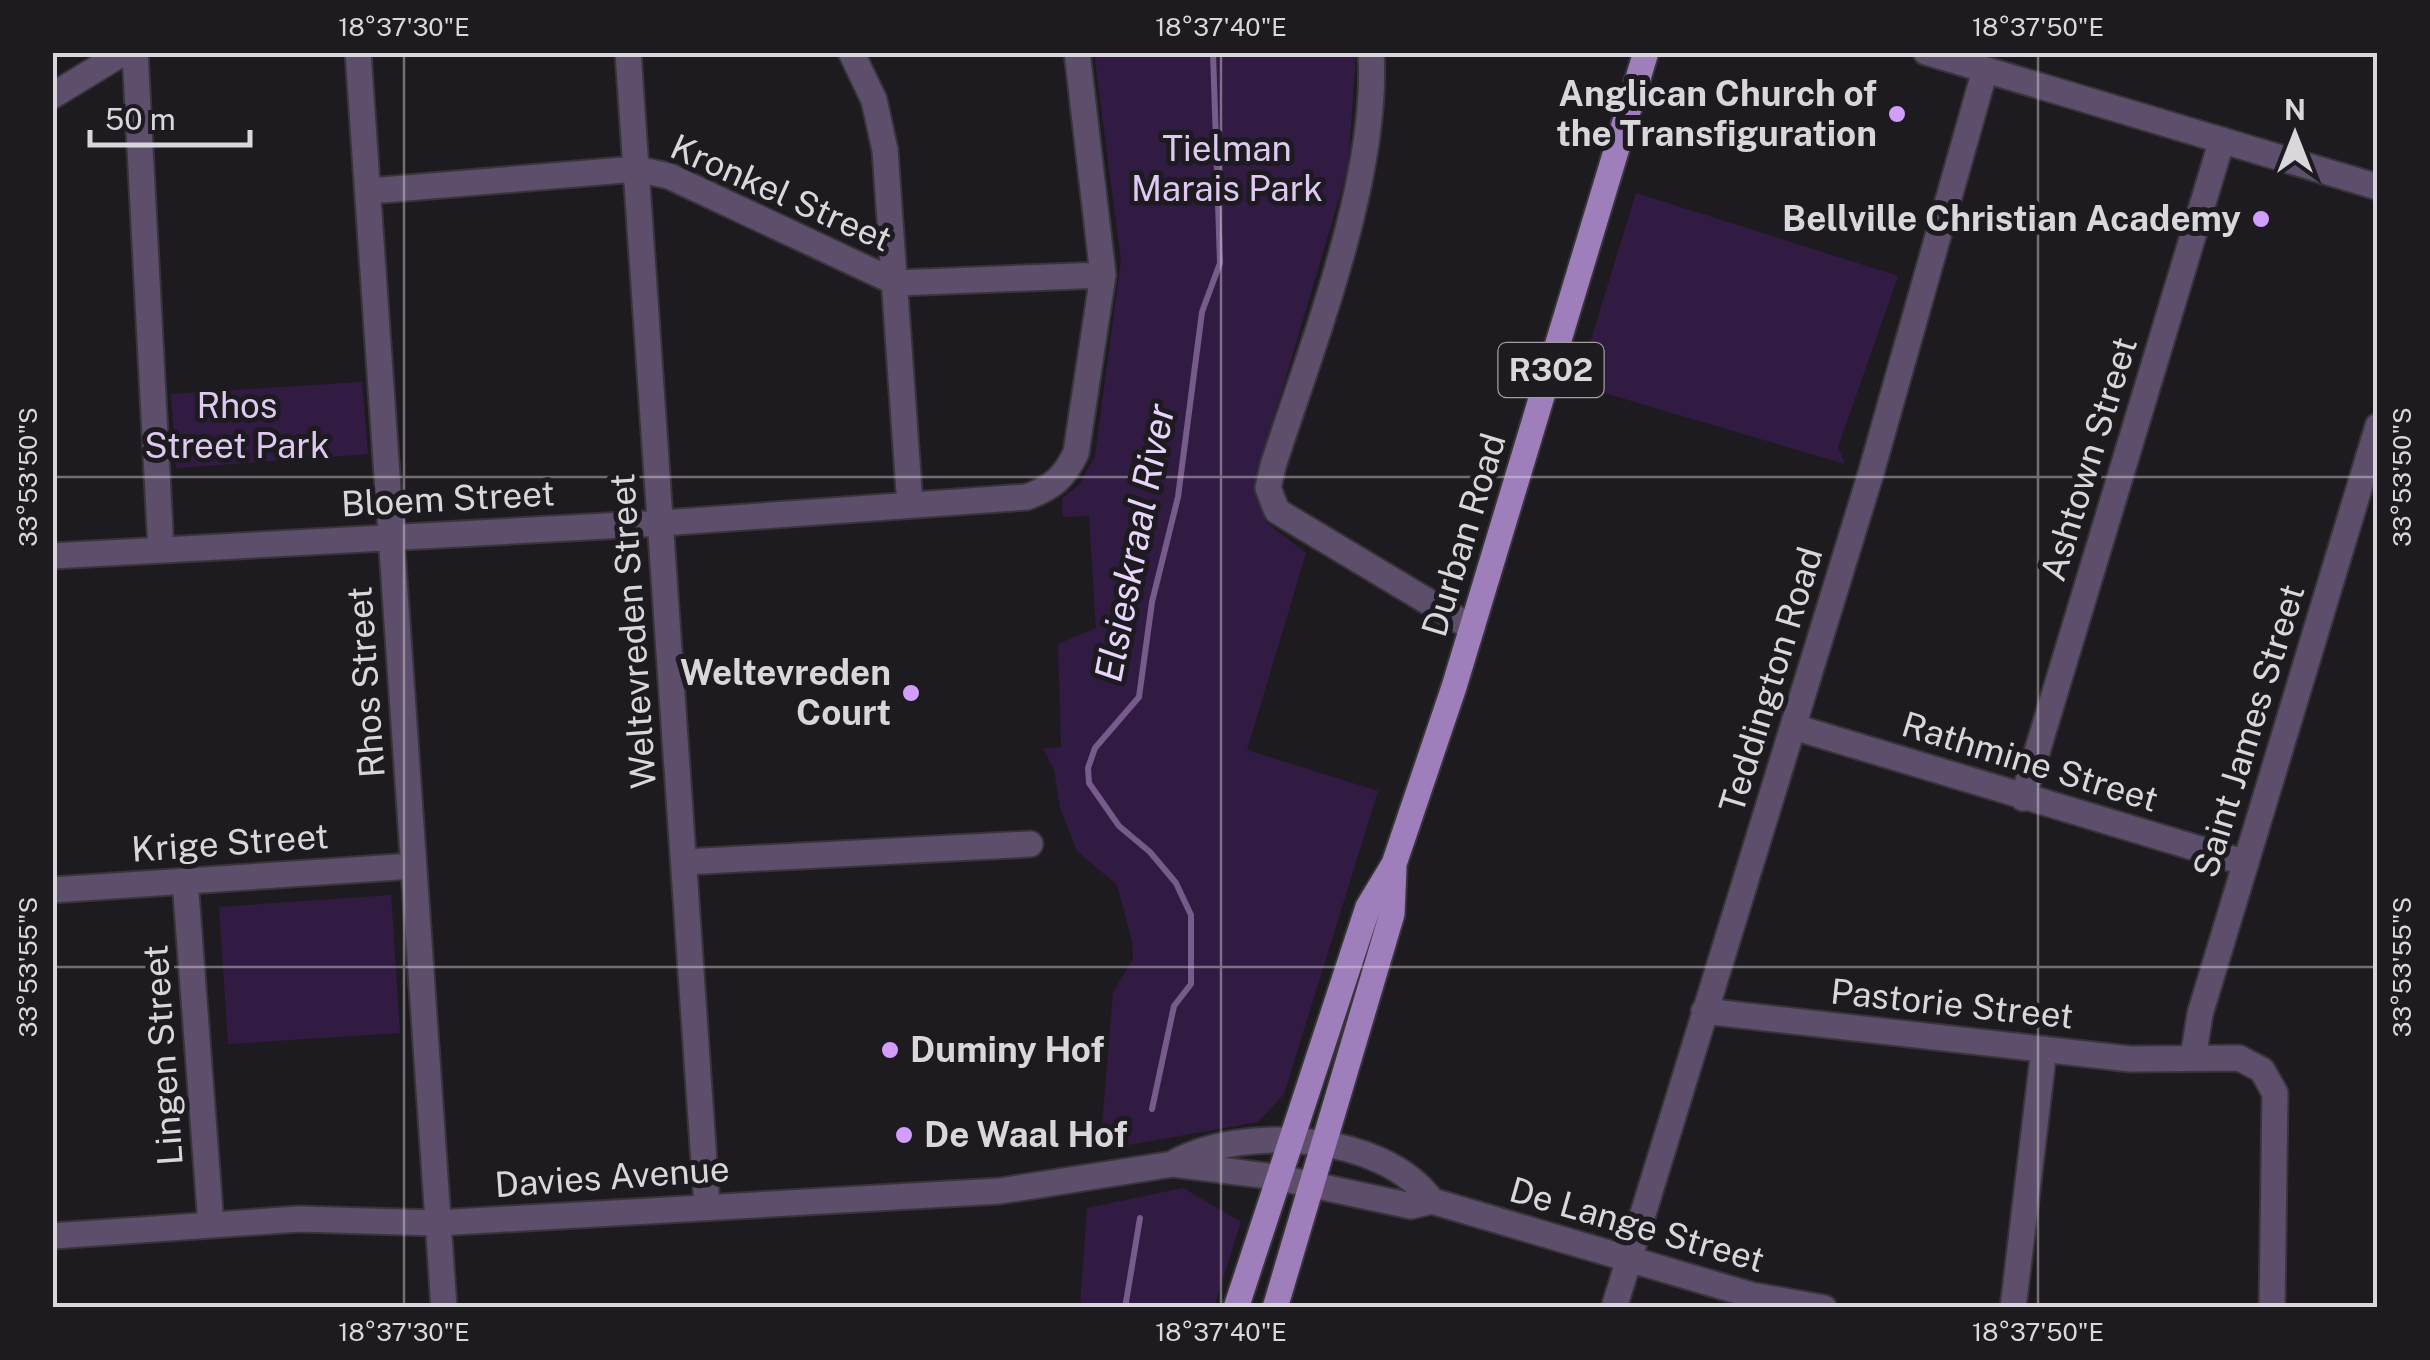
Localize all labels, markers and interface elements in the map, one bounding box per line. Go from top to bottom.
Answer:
text: 18°37'30"E [338,12,470,42]
text: 18°37'40"E [1155,12,1287,42]
text: 18°37'50"E [1972,12,2104,42]
place label: Anglican Church of the Transfiguration [1556,73,1877,154]
scale bar [90,85,250,147]
north arrow [2245,85,2345,185]
text: N [2284,93,2306,126]
text: 50 m [105,101,176,137]
marker: Anglican Church of the Transfiguration [1886,103,1908,125]
street label: Kronkel Street [664,126,898,260]
park label: Tielman Marais Park [1131,128,1323,209]
place label: Bellville Christian Academy [1782,198,2241,239]
marker: Bellville Christian Academy [2250,208,2272,230]
street label: Ashtown Street [2032,332,2145,586]
road number: R302 [1498,343,1604,397]
park label: Rhos Street Park [144,385,330,466]
water label: Elsieskraal River [1086,400,1184,686]
text: 33°53'50"S [13,407,43,547]
text: 33°53'50"S [2387,407,2417,547]
street label: Durban Road [1413,428,1514,641]
street label: Bloem Street [340,472,556,525]
street label: Weltevreden Street [601,472,664,790]
street label: Teddington Road [1711,542,1830,818]
street label: Saint James Street [2184,579,2313,882]
street label: Rhos Street [338,585,393,779]
place label: Weltevreden Court [680,652,891,733]
marker: Weltevreden Court [900,682,922,704]
street label: Rathmine Street [1897,703,2163,820]
street label: Krige Street [130,815,330,870]
text: 33°53'55"S [13,897,43,1037]
text: 33°53'55"S [2387,897,2417,1037]
street label: Lingen Street [134,943,191,1167]
street label: Pastorie Street [1829,970,2076,1037]
place label: Duminy Hof [910,1029,1104,1070]
marker: Duminy Hof [879,1039,901,1061]
place label: De Waal Hof [924,1114,1128,1155]
marker: De Waal Hof [893,1124,915,1146]
street label: Davies Avenue [493,1148,731,1205]
street label: De Lange Street [1505,1169,1769,1280]
text: 18°37'30"E [338,1317,470,1347]
text: 18°37'40"E [1155,1317,1287,1347]
text: 18°37'50"E [1972,1317,2104,1347]

